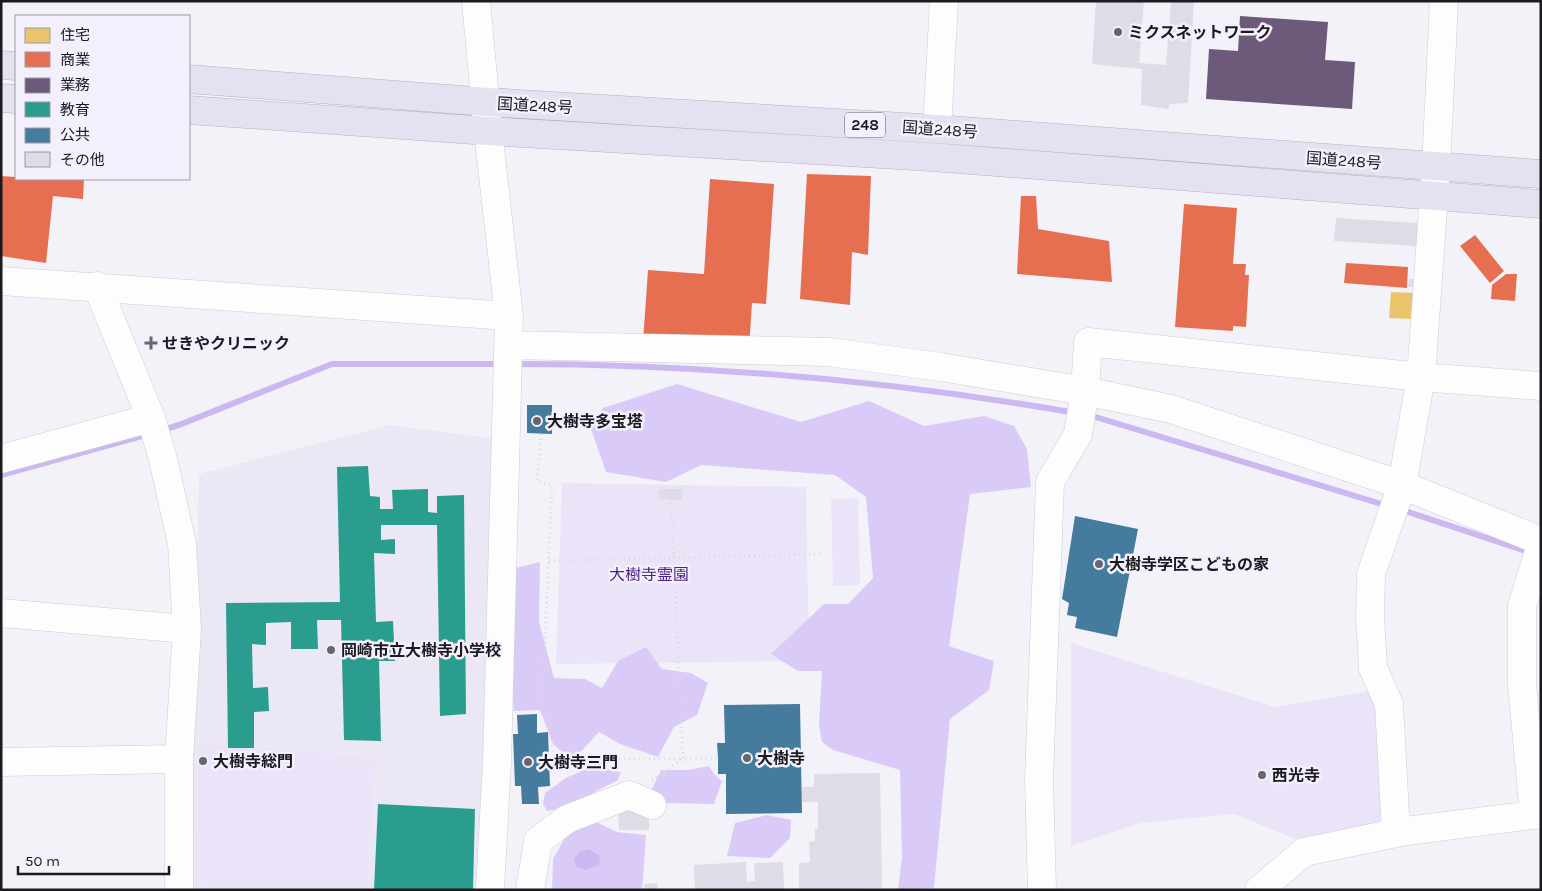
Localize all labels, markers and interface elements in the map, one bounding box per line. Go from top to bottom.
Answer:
legend [15,15,190,180]
place label: ミクスネットワーク [1128,23,1272,42]
text: 住宅 [60,26,90,44]
marker: ミクスネットワーク [1112,26,1124,38]
text: 商業 [60,51,90,69]
text: 業務 [60,76,90,94]
street label: 国道248号 [497,94,573,117]
text: 教育 [60,101,90,119]
road number: 248 [845,112,885,138]
street label: 国道248号 [901,117,979,142]
text: 公共 [60,126,90,144]
street label: 国道248号 [1305,148,1383,173]
text: その他 [60,151,105,169]
place label: せきやクリニック [162,334,290,353]
marker: せきやクリニック [144,336,158,350]
place label: 大樹寺多宝塔 [547,412,643,431]
marker: 大樹寺多宝塔 [531,415,543,427]
place label: 大樹寺学区こどもの家 [1109,555,1269,574]
marker: 大樹寺学区こどもの家 [1093,558,1105,570]
park label: 大樹寺霊園 [609,565,689,584]
place label: 岡崎市立大樹寺小学校 [341,641,501,660]
marker: 岡崎市立大樹寺小学校 [325,644,337,656]
place label: 大樹寺 [757,749,805,768]
place label: 大樹寺総門 [213,752,293,771]
marker: 大樹寺 [741,752,753,764]
place label: 大樹寺三門 [538,753,618,772]
marker: 大樹寺総門 [197,755,209,767]
marker: 大樹寺三門 [522,756,534,768]
place label: 西光寺 [1272,766,1320,785]
marker: 西光寺 [1256,769,1268,781]
scale bar [18,844,169,876]
text: 50 m [25,852,60,870]

